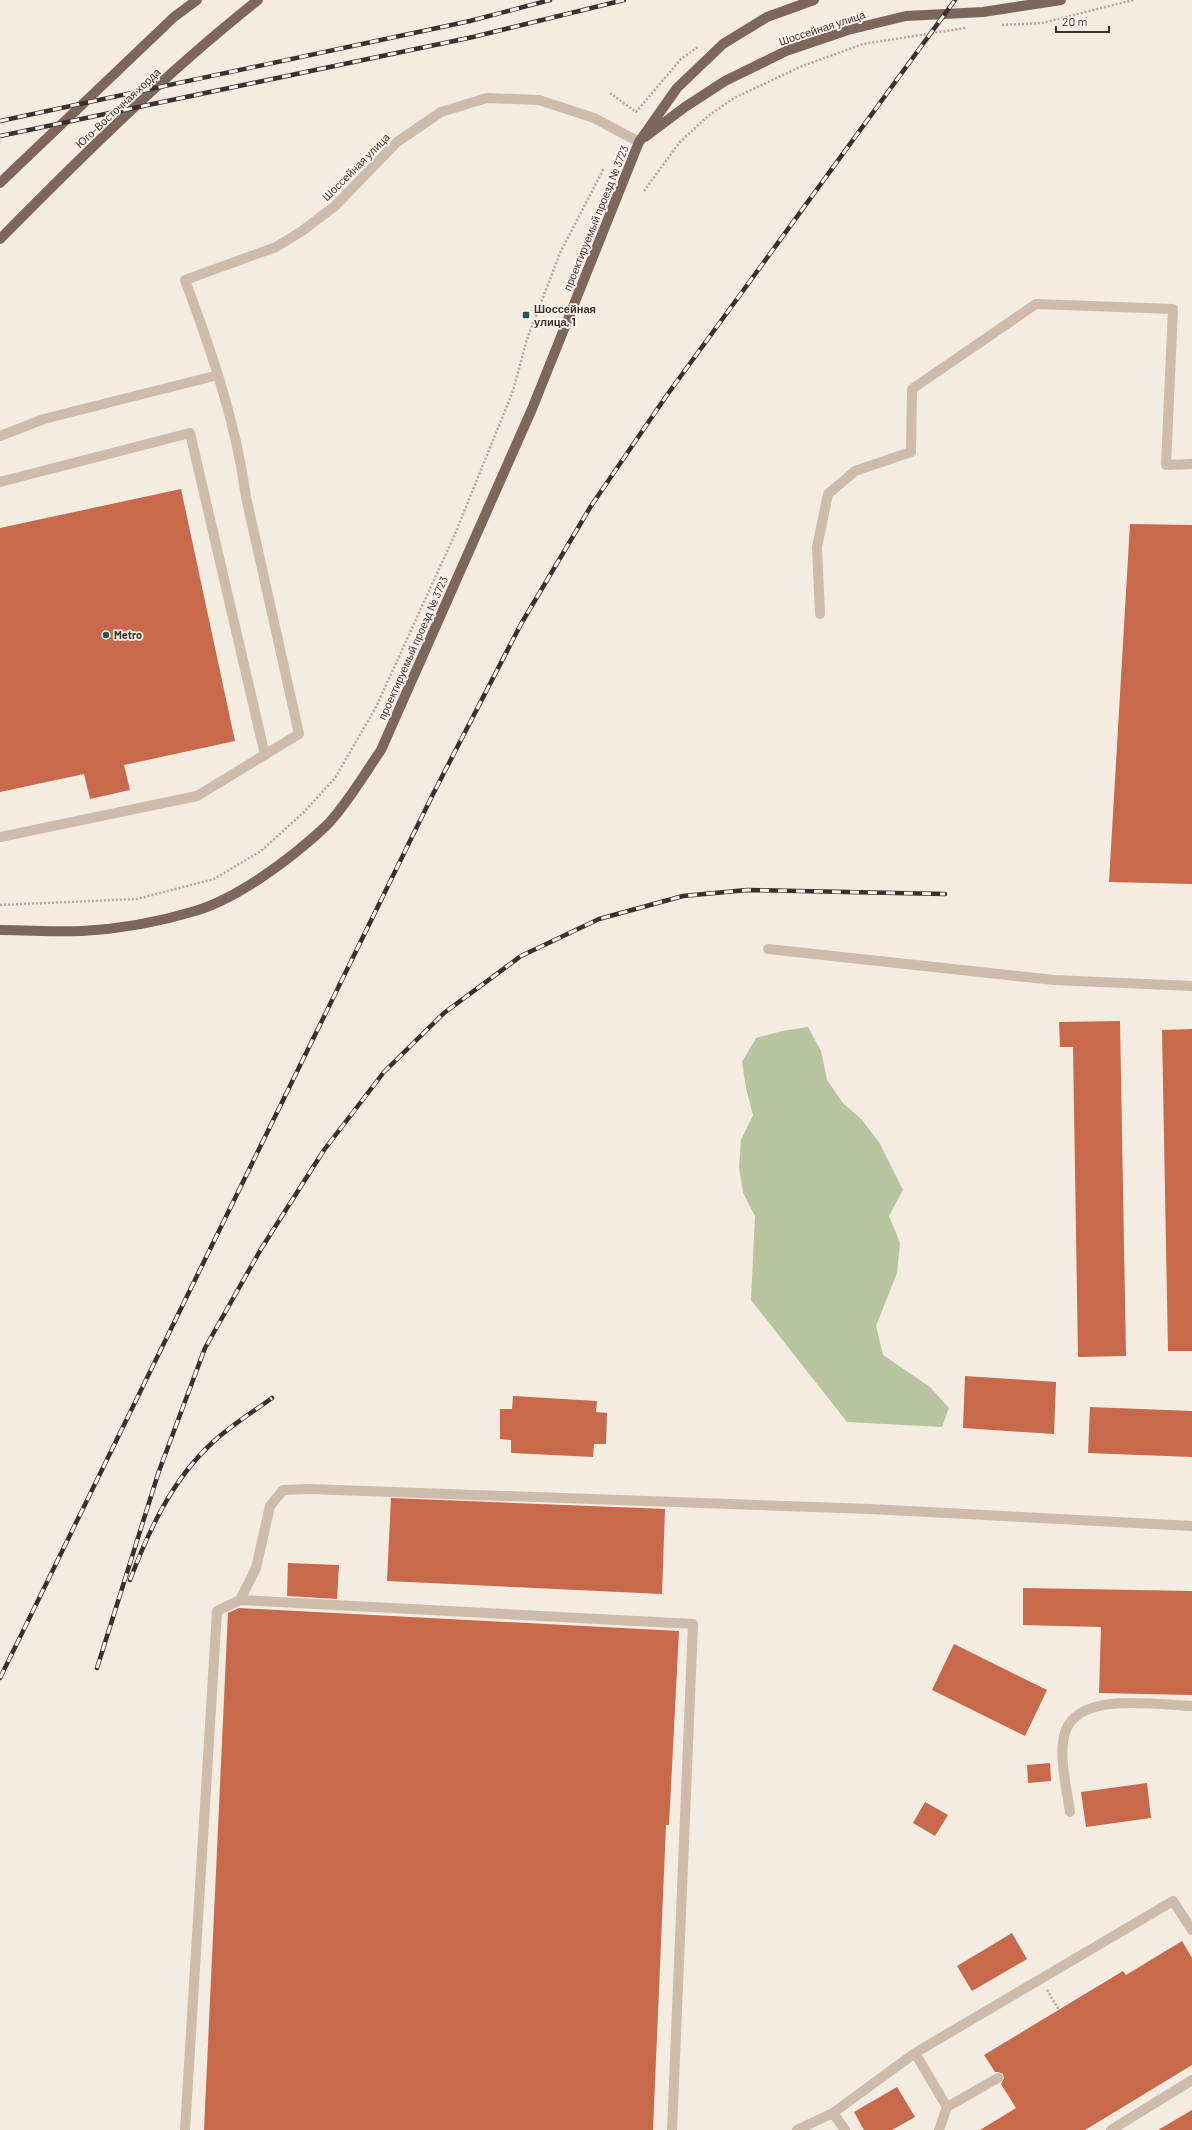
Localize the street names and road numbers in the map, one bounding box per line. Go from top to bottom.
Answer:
street label: Шоссейная улица [777,7,868,48]
street label: Юго-Восточная хорда [73,64,163,150]
street label: Шоссейная улица [319,130,393,203]
street label: проектируемый проезд № 3723 [560,143,631,292]
street label: проектируемый проезд № 3723 [375,574,450,722]

